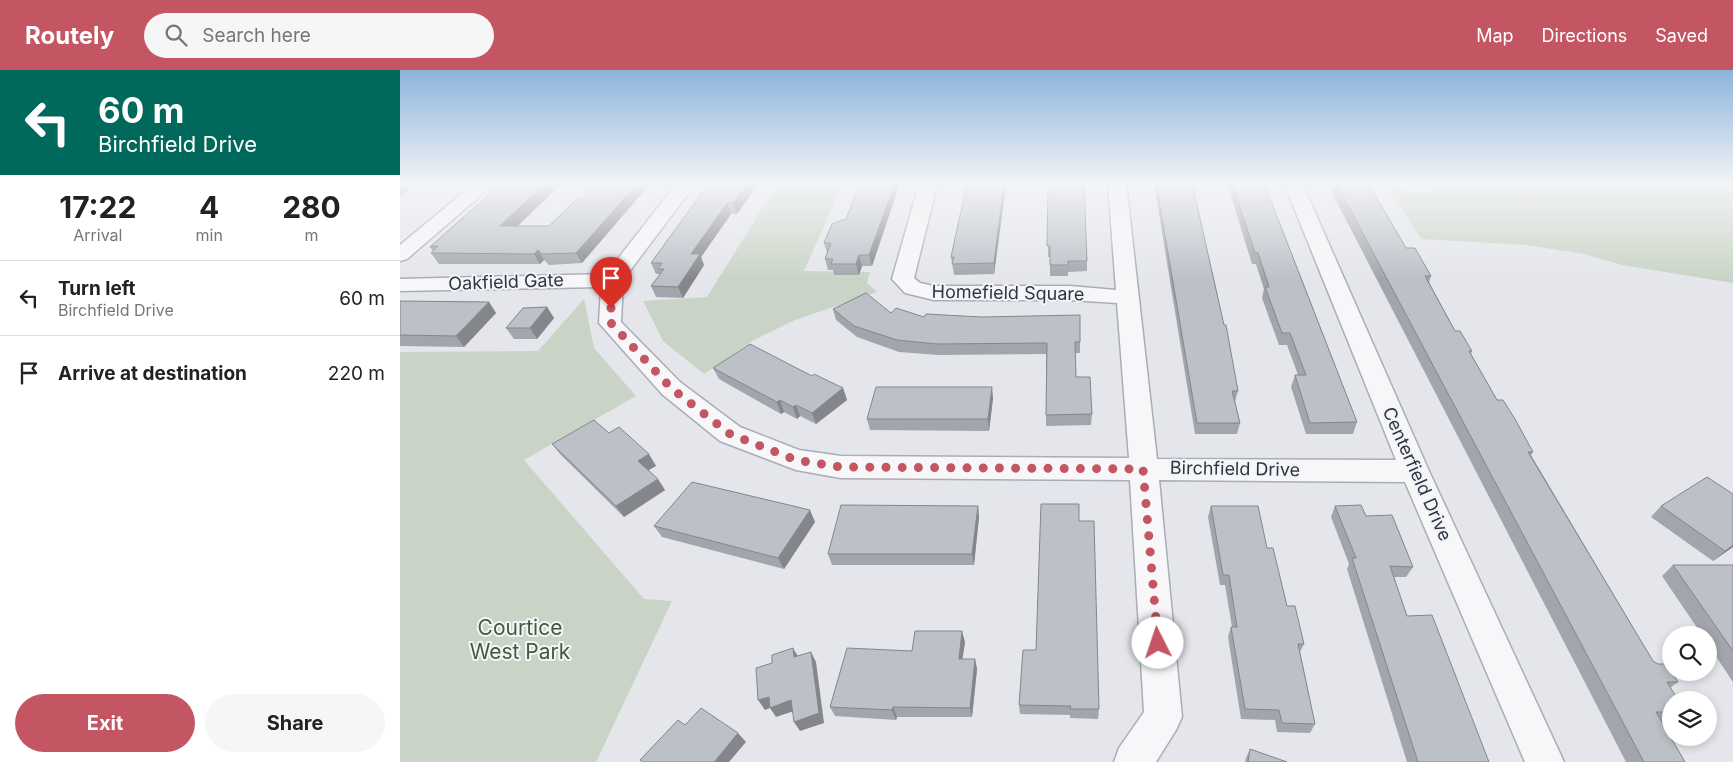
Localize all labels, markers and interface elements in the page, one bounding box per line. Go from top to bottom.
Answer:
search box [144,13,494,58]
text: Routely [25,21,114,50]
icon: search [162,21,190,49]
text: Search here [202,24,311,47]
text: Map [1476,25,1514,46]
text: Directions [1542,25,1627,46]
text: Saved [1655,25,1708,46]
text: 60 m [98,89,185,131]
icon: left [15,90,80,155]
text: Birchfield Drive [98,131,257,157]
text: 17:22 [59,189,136,225]
text: 4 [199,189,219,225]
text: 280 [282,189,341,225]
text: Arrival [73,225,122,245]
text: min [196,225,223,245]
text: m [304,225,318,245]
pin [590,257,632,308]
icon: arrive [597,264,625,292]
street label: Oakfield Gate [448,269,564,294]
text: Turn left [58,277,136,300]
street label: Homefield Square [931,281,1085,304]
icon: left [15,284,43,312]
text: 60 m [339,287,385,310]
text: Birchfield Drive [58,300,174,320]
icon: arrive [15,359,43,387]
text: Arrive at destination [58,362,247,385]
text: 220 m [328,362,385,385]
street label: Centerfield Drive [1379,404,1456,544]
street label: Birchfield Drive [1170,457,1300,480]
park label: Courtice West Park [470,615,571,664]
position arrow [1131,616,1183,668]
map controls [1662,626,1717,746]
button: search [1662,626,1717,681]
button: layers [1662,691,1717,746]
button: Exit [15,694,195,752]
button: Share [205,694,385,752]

